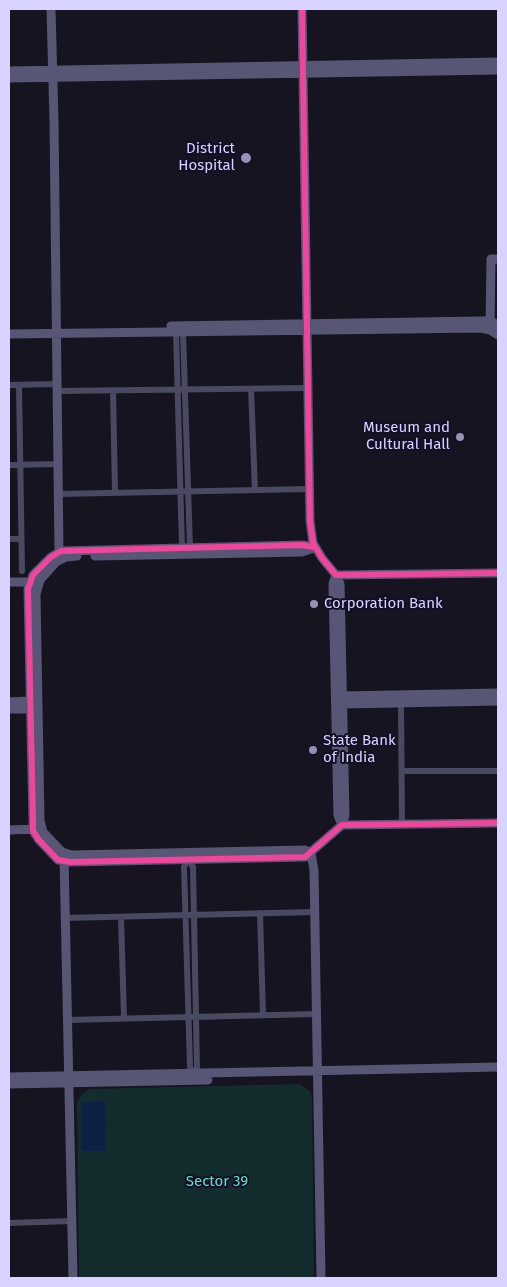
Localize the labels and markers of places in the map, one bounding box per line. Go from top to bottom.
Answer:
place label: District Hospital [178,140,235,175]
marker: District Hospital [239,151,253,165]
place label: Museum and Cultural Hall [363,419,450,454]
marker: Museum and Cultural Hall [454,431,466,443]
place label: Corporation Bank [324,595,443,613]
marker: Corporation Bank [308,598,320,610]
place label: State Bank of India [323,732,396,767]
marker: State Bank of India [307,744,319,756]

